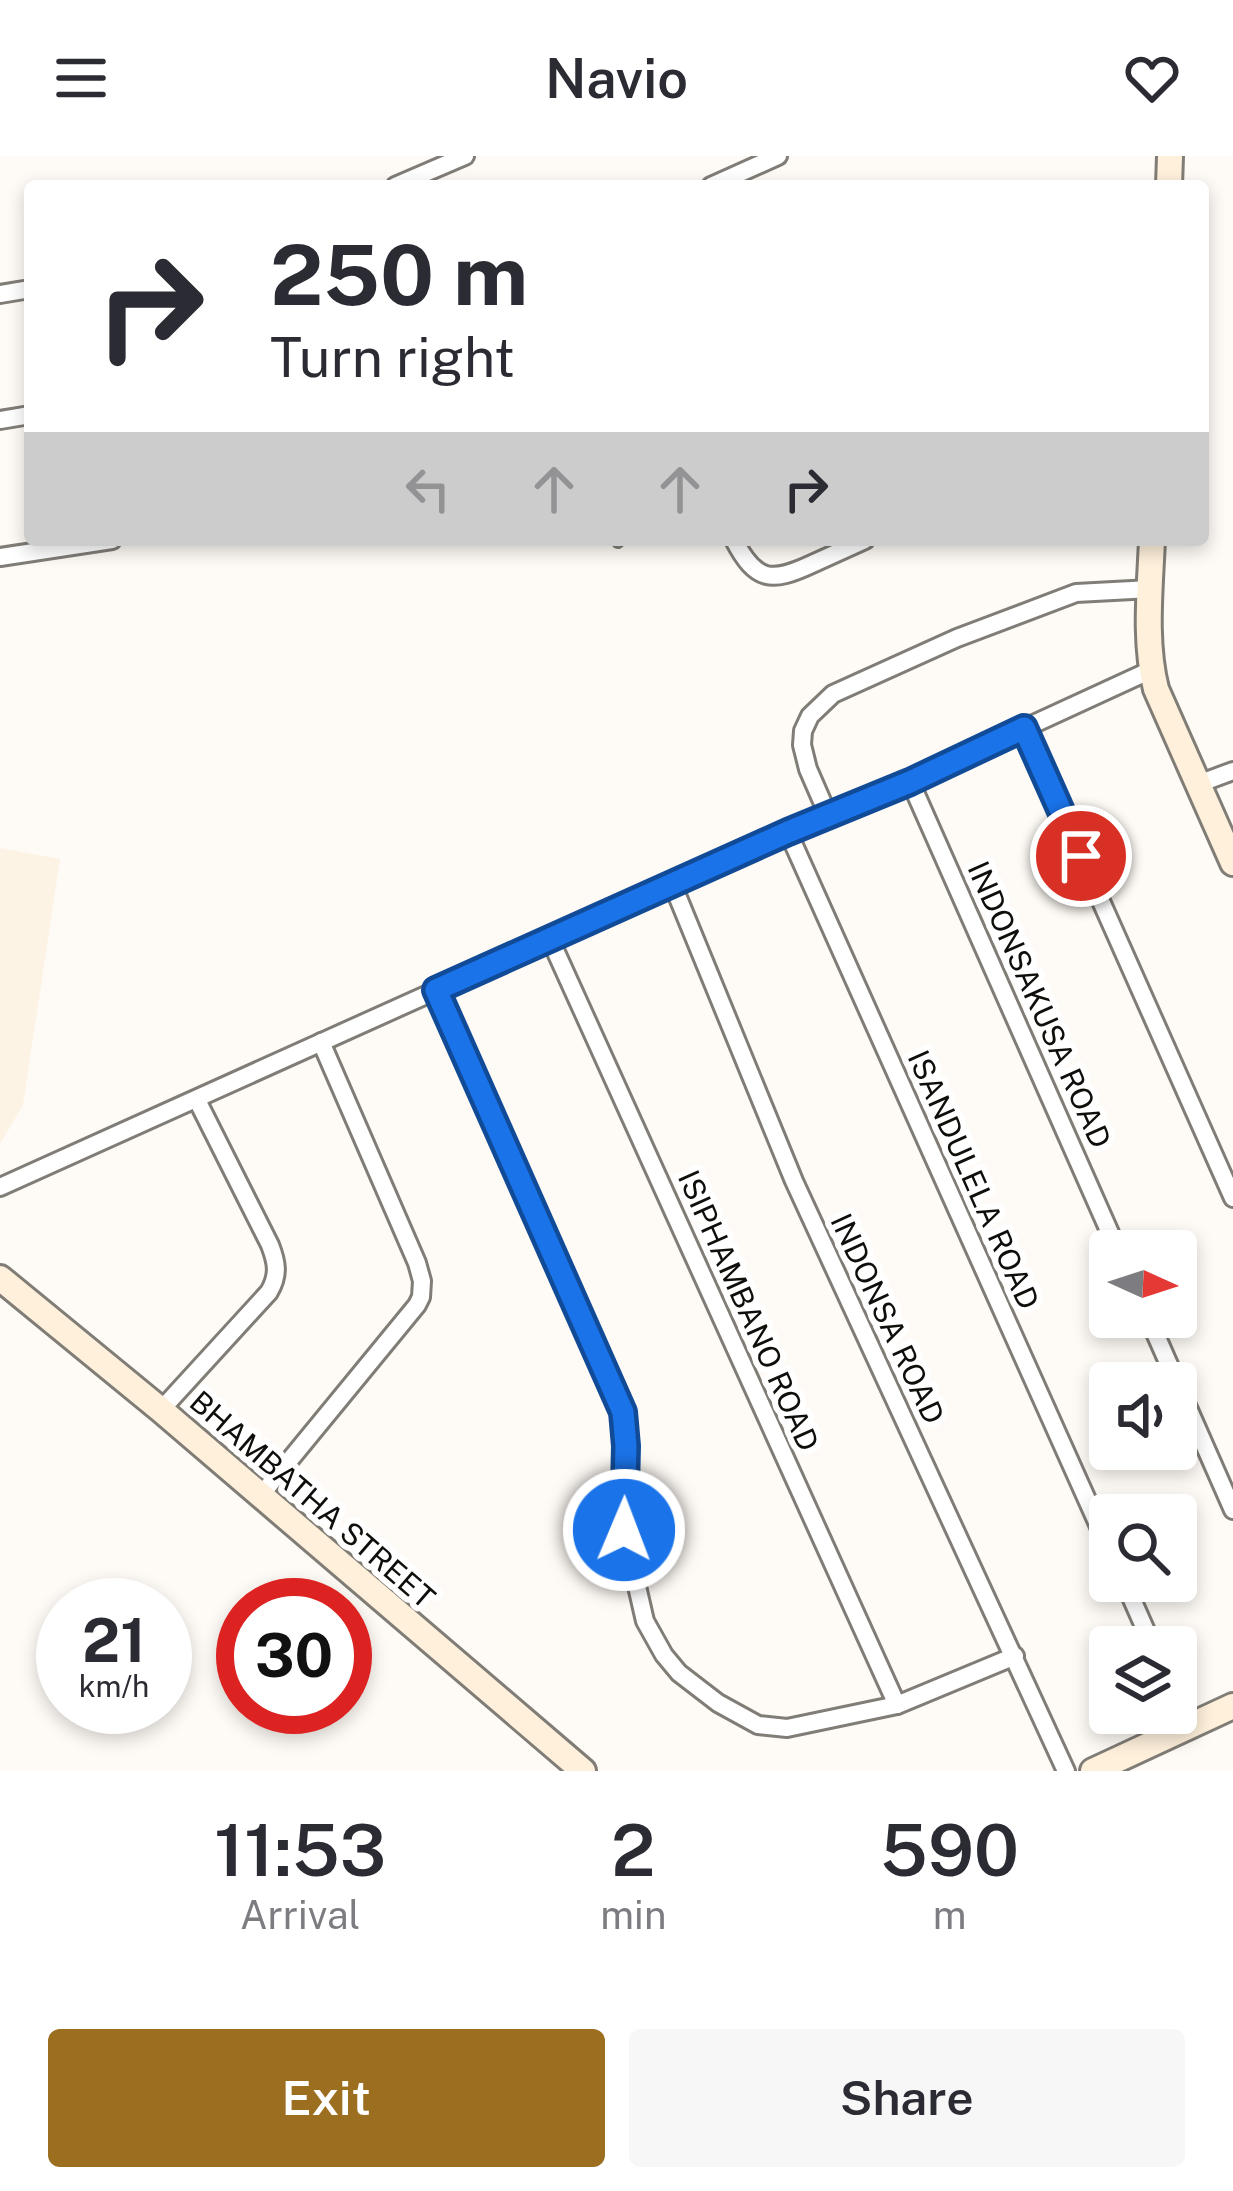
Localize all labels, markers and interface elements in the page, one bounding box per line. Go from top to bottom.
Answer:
icon: menu [48,45,114,111]
icon: heart [1119,45,1185,111]
text: Navio [545,47,688,110]
text: 250 m [270,225,528,324]
icon: right [72,228,228,384]
text: Turn right [270,326,515,389]
icon: left [395,456,461,522]
icon: ahead [521,456,587,522]
icon: ahead [647,456,713,522]
icon: right [773,456,839,522]
pin [1030,805,1132,907]
icon: arrive [1048,823,1114,889]
street label: INDONSAKUSA ROAD [960,856,1119,1153]
street label: ISANDULELA ROAD [901,1045,1047,1315]
street label: ISIPHAMBANO ROAD [671,1165,827,1456]
street label: INDONSA ROAD [823,1208,952,1429]
north arrow [1089,1230,1197,1338]
map controls [1089,1230,1197,1734]
button: sound [1089,1362,1197,1470]
street label: BHAMBATHA STREET [183,1383,443,1616]
position arrow [561,1467,687,1593]
button: search [1089,1494,1197,1602]
speed limit sign: 30 [216,1578,372,1734]
text: 21 [82,1605,146,1676]
button: layers [1089,1626,1197,1734]
text: km/h [79,1668,149,1704]
text: 11:53 [214,1808,386,1892]
text: 2 [611,1808,656,1892]
text: 590 [880,1808,1019,1892]
text: Arrival [240,1892,360,1938]
text: min [600,1892,666,1938]
text: m [933,1892,967,1938]
button: Exit [48,2029,605,2167]
button: Share [629,2029,1185,2167]

